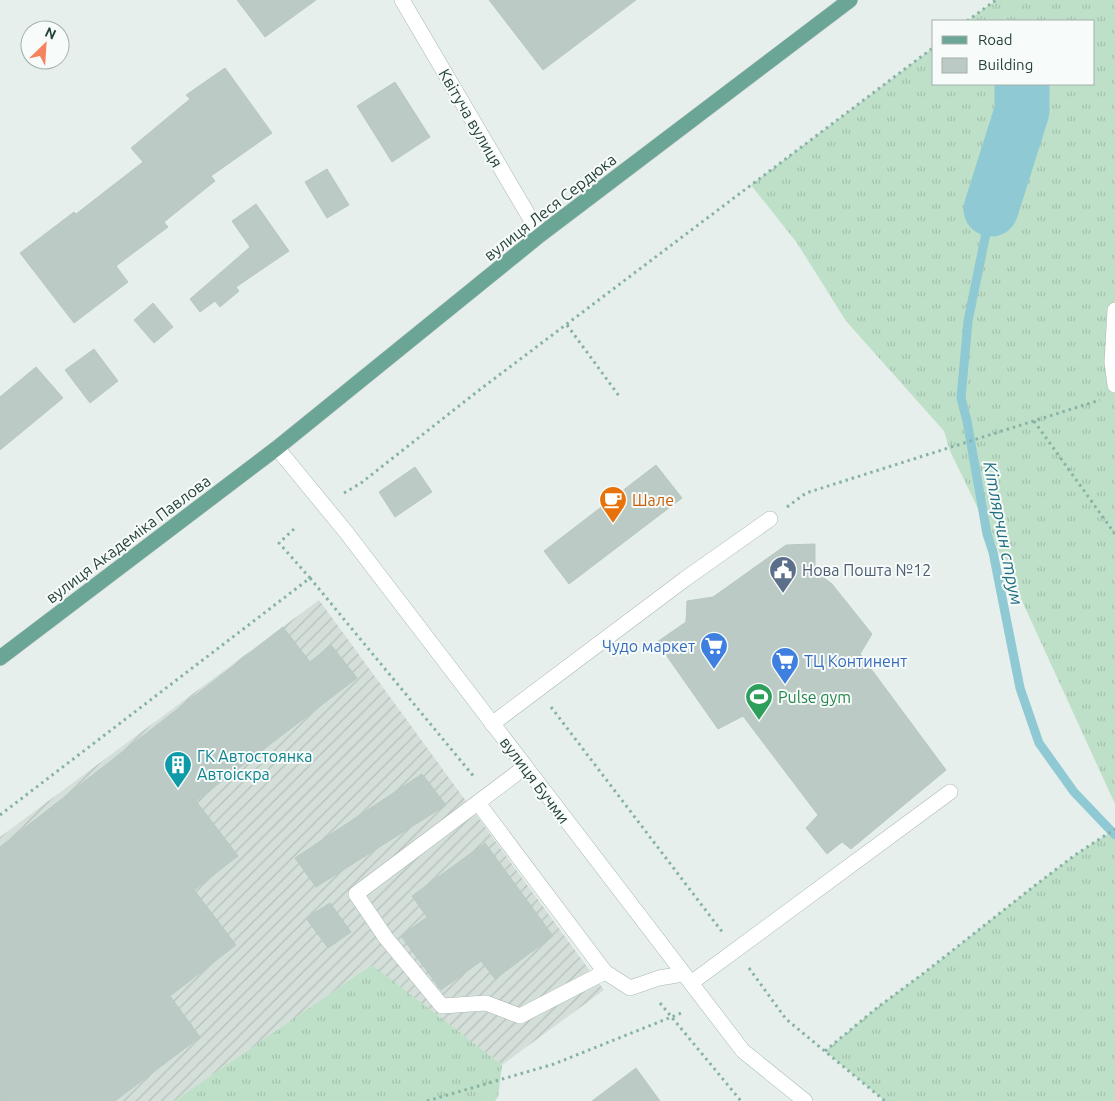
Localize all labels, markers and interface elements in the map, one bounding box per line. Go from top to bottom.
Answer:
north arrow [20,20,70,70]
legend [932,20,1095,85]
text: N [42,24,59,43]
text: Road [978,31,1013,48]
text: Building [978,56,1033,73]
street label: Квітуча вулиця [435,65,507,171]
street label: вулиця Леся Сердюка [480,150,620,264]
water label: Кітлярчин струм [980,460,1028,606]
street label: вулиця Академіка Павлова [42,471,214,607]
cafe icon: Шале [598,485,628,524]
place label: Шале [632,491,674,509]
public building icon: Нова Пошта №12 [768,555,798,594]
place label: Нова Пошта №12 [802,561,931,579]
supermarket icon: Чудо маркет [699,631,729,670]
place label: Чудо маркет [602,637,695,655]
supermarket icon: ТЦ Континент [770,646,800,685]
place label: ТЦ Континент [804,652,907,670]
sports icon: Pulse gym [744,682,774,721]
place label: Pulse gym [778,688,851,706]
street label: вулиця Бучми [497,733,573,827]
place label: ГК Автостоянка Автоіскра [197,747,313,783]
building icon: ГК Автостоянка Автоіскра [163,750,193,789]

